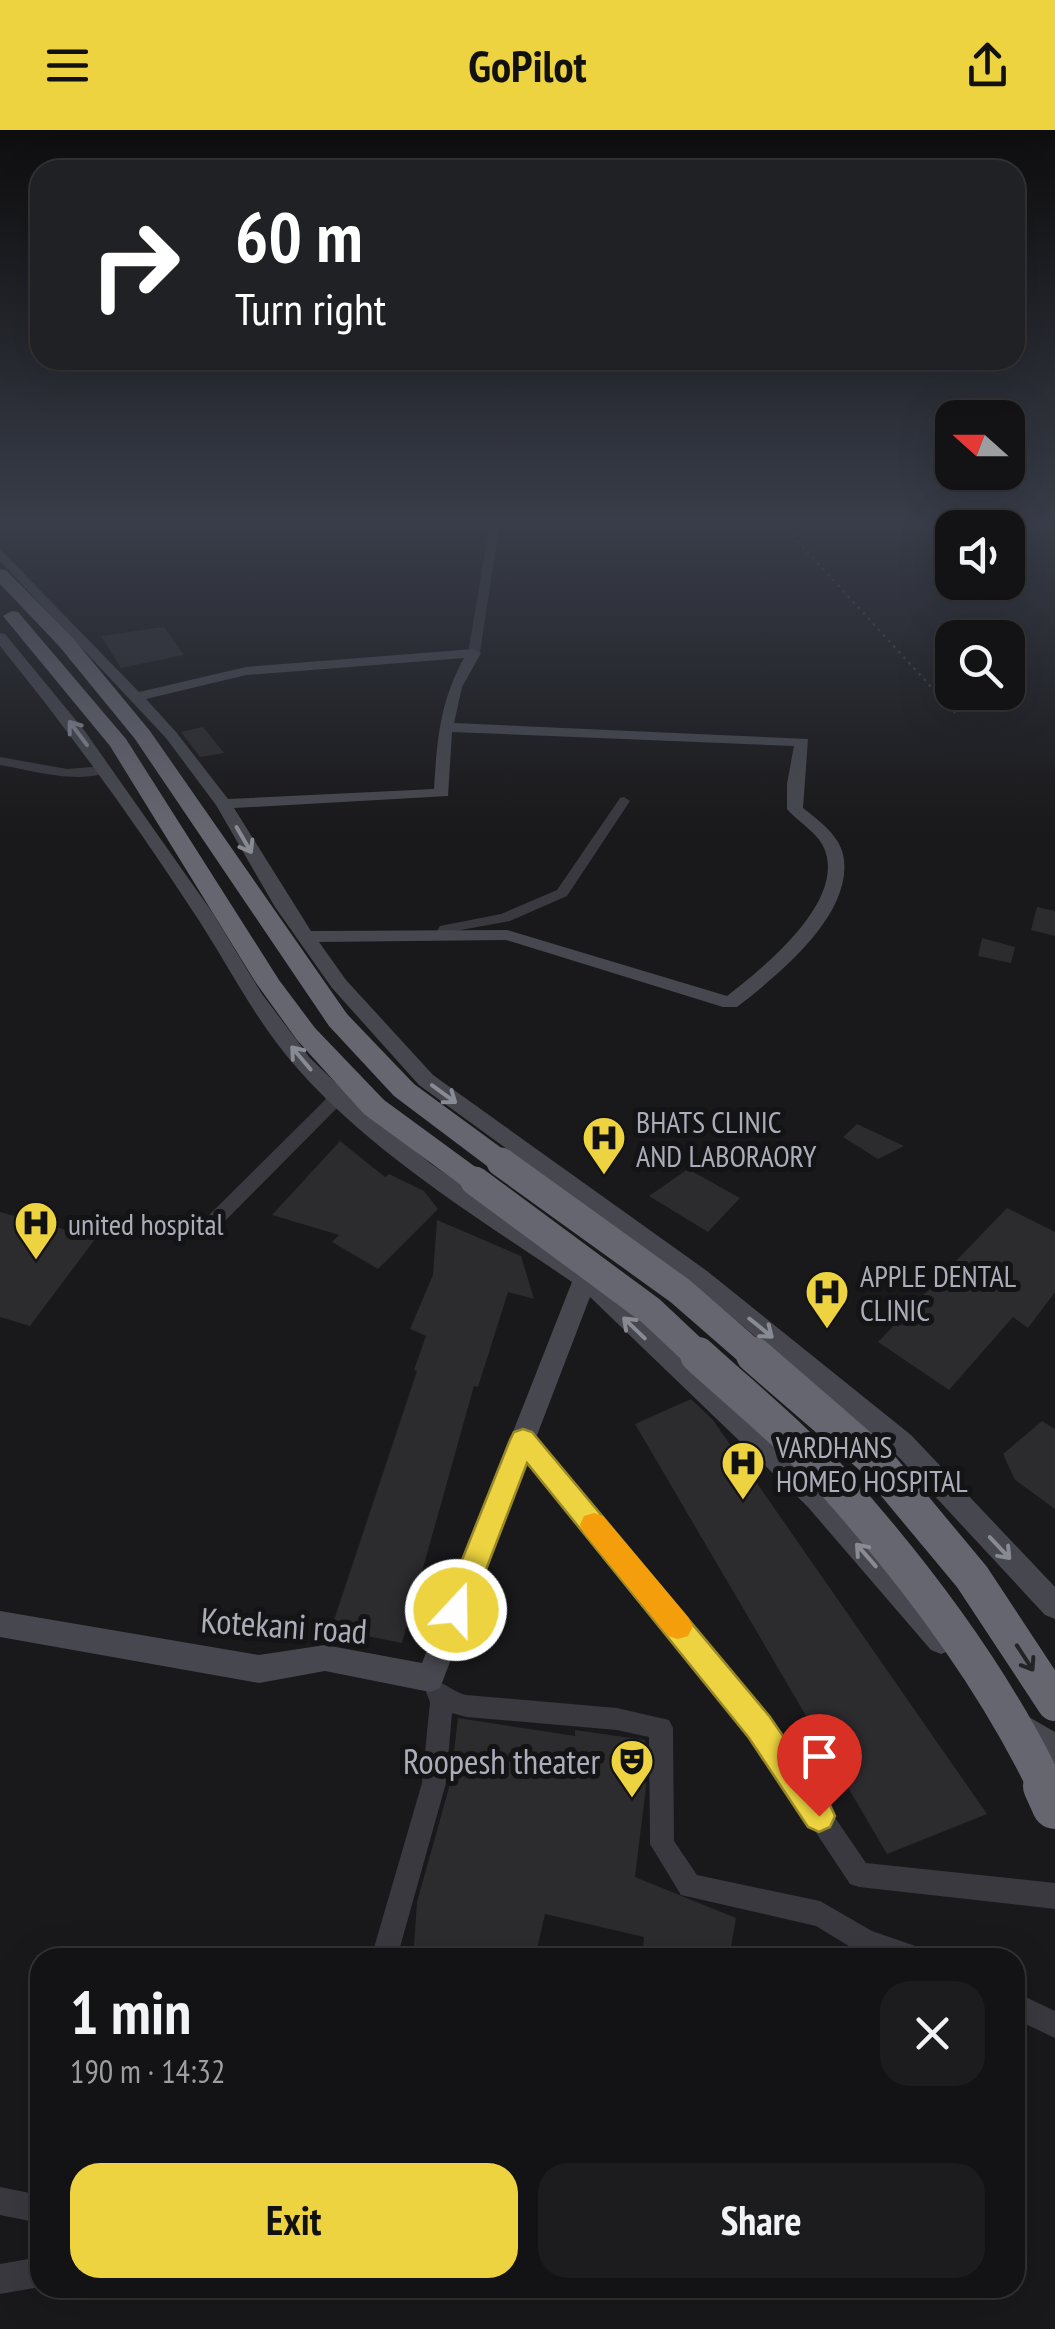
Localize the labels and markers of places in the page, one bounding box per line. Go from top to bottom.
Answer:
place label: BHATS CLINIC AND LABORAORY [636,1102,817,1175]
hospital icon: BHATS CLINIC AND LABORAORY [581,1115,627,1176]
hospital icon: united hospital [13,1200,59,1261]
place label: united hospital [68,1204,224,1243]
place label: APPLE DENTAL CLINIC [860,1256,1017,1329]
hospital icon: APPLE DENTAL CLINIC [804,1269,850,1330]
place label: VARDHANS HOMEO HOSPITAL [775,1427,968,1500]
hospital icon: VARDHANS HOMEO HOSPITAL [720,1440,766,1501]
pin [777,1714,862,1817]
place label: Roopesh theater [403,1738,600,1784]
theatre icon: Roopesh theater [609,1738,655,1799]

